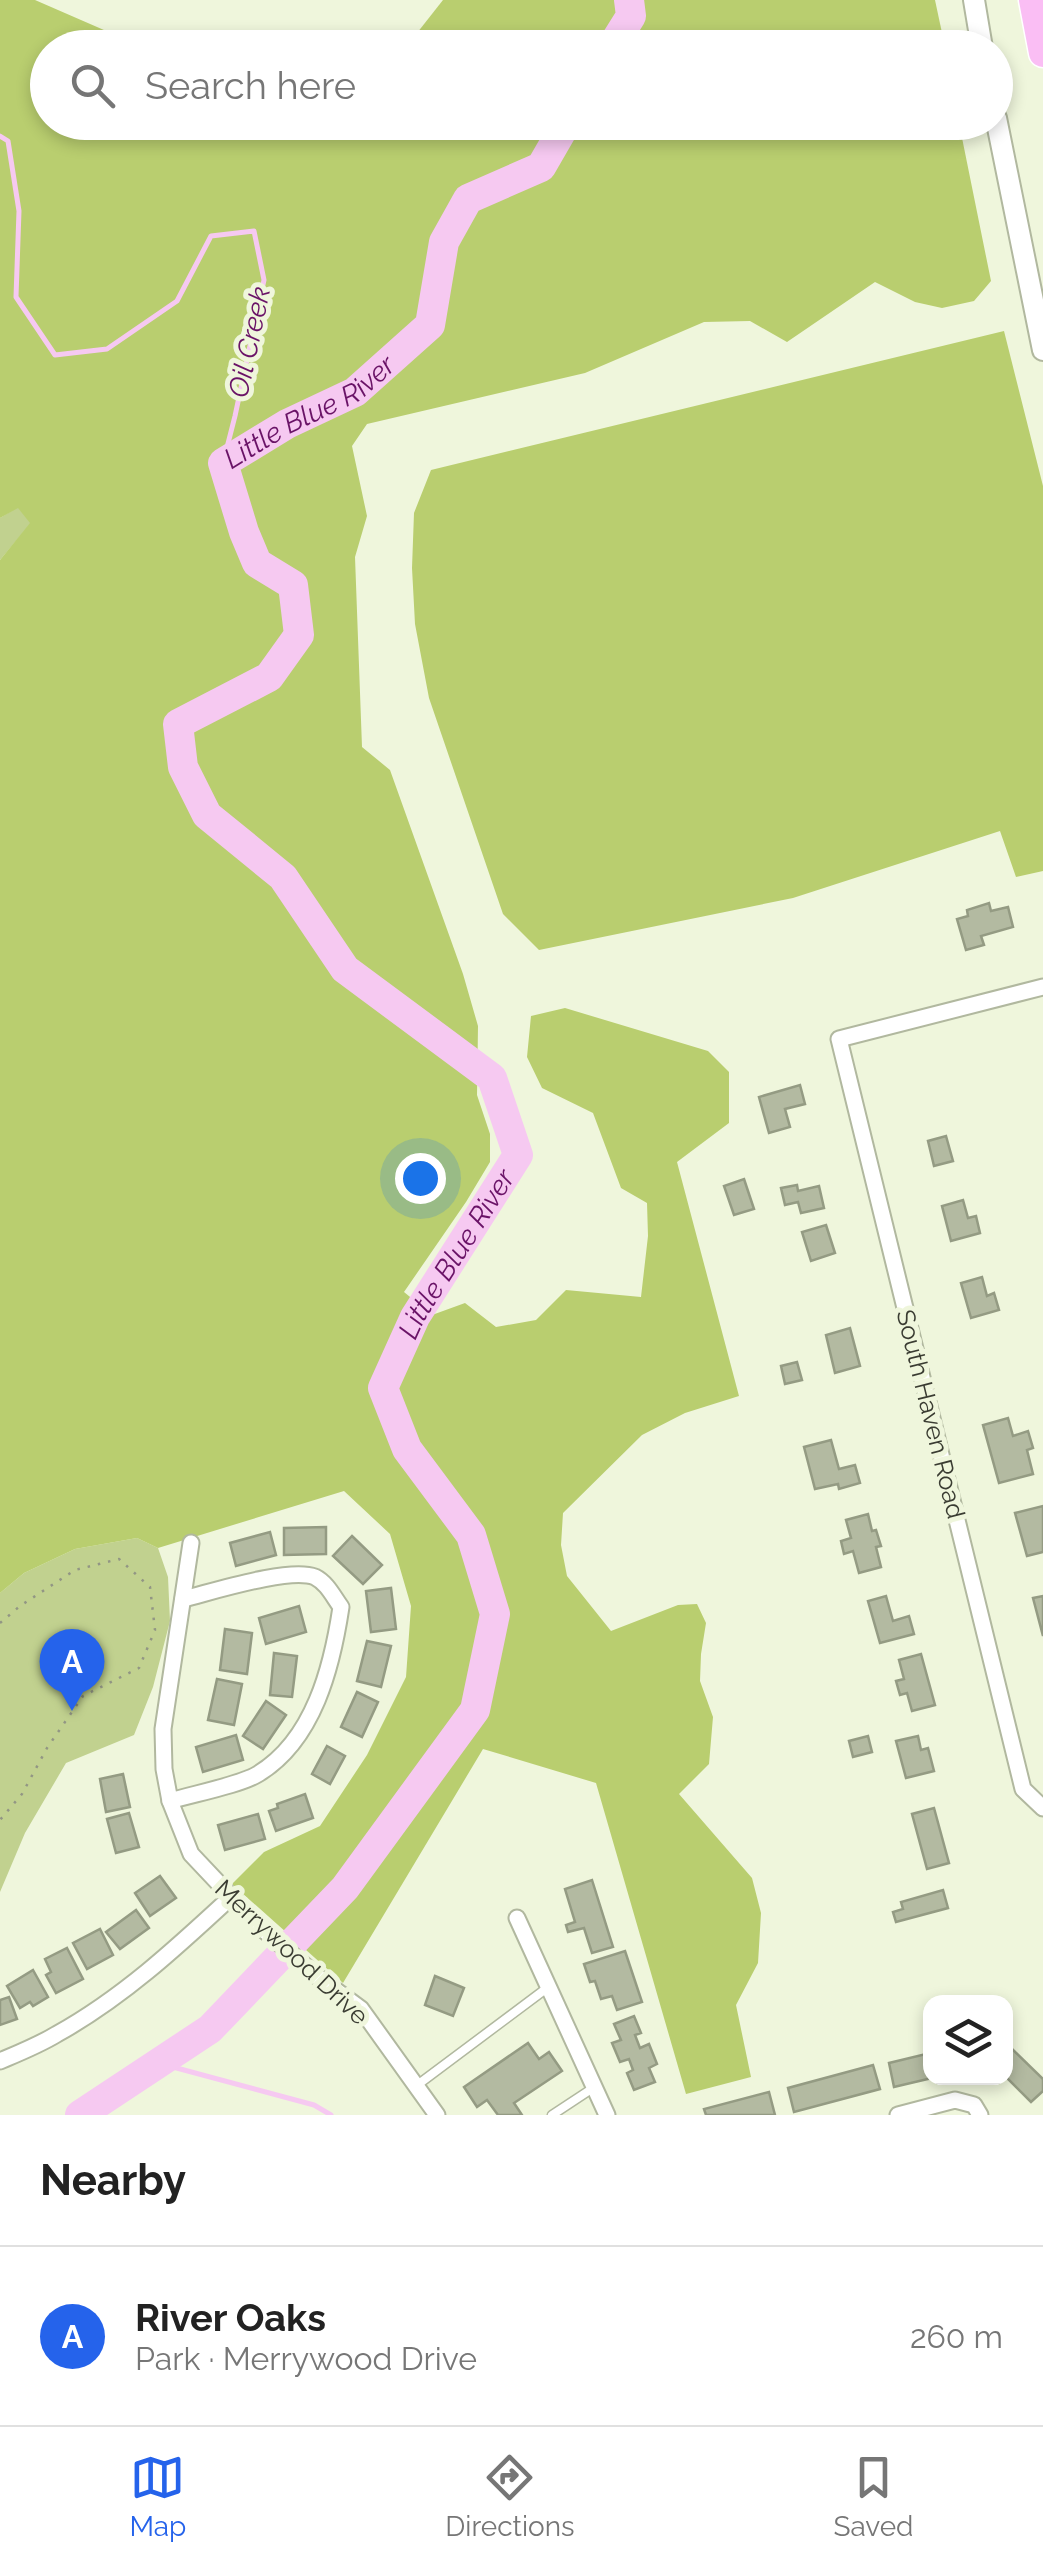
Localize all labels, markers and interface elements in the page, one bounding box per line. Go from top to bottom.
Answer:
search box [30,30,1013,140]
icon: search [65,58,120,113]
text: Search here [145,63,356,108]
water label: Oil Creek [222,284,277,400]
water label: Little Blue River [218,348,403,475]
your location [395,1153,446,1204]
water label: Little Blue River [392,1162,522,1344]
street label: South Haven Road [891,1306,971,1522]
pin: A [40,1628,104,1711]
street label: Merrywood Drive [209,1873,375,2031]
map controls [923,1995,1013,2085]
button: layers [923,1995,1013,2085]
text: Nearby [40,2156,186,2205]
text: River Oaks [135,2295,326,2340]
text: A [62,2318,83,2355]
text: 260 m [910,2318,1003,2355]
text: Park · Merrywood Drive [135,2340,477,2377]
tab: Map [129,2450,186,2543]
tab: Directions [445,2450,575,2543]
tab: Saved [833,2450,914,2543]

